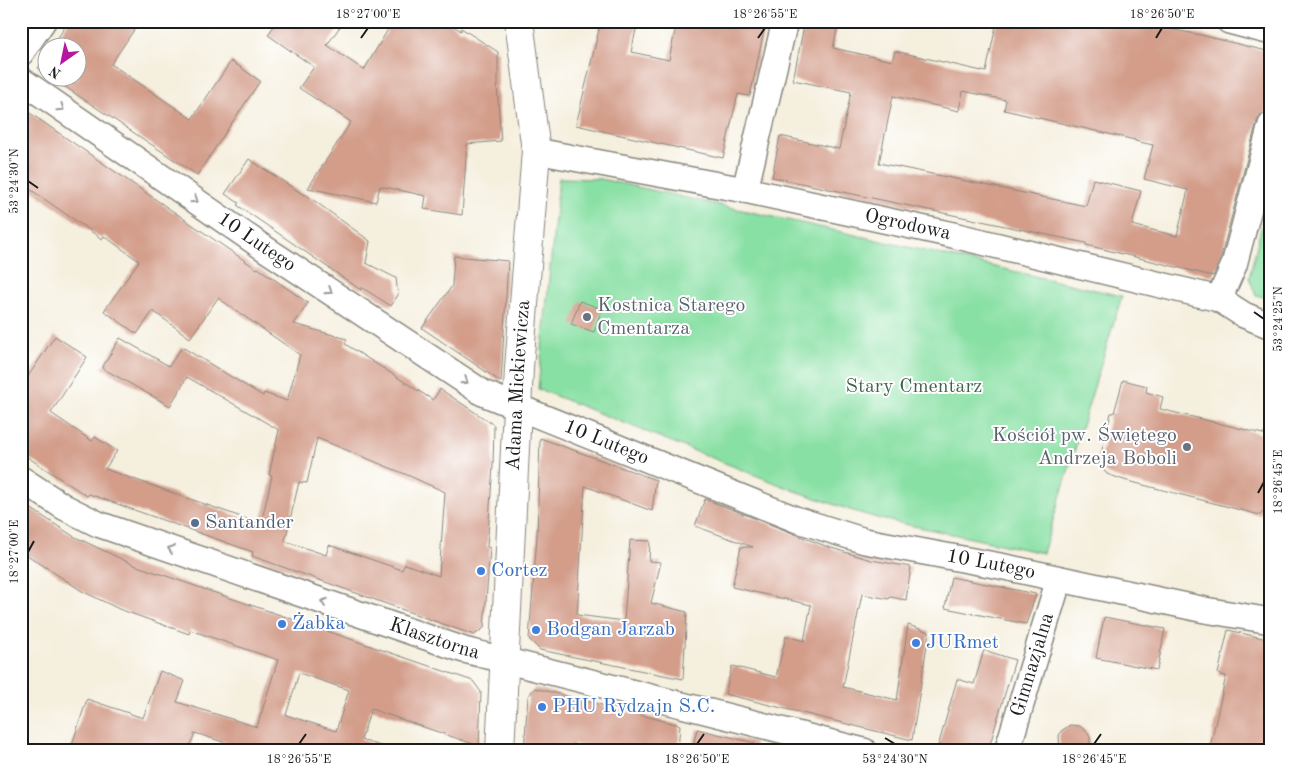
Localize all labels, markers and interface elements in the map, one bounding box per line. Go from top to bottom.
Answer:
text: 18°26'55"E [733,8,797,21]
text: 18°26'50"E [1130,8,1194,21]
text: 18°27'00"E [336,9,400,21]
north arrow [38,38,88,88]
text: N [47,63,64,81]
one-way arrow [55,102,65,111]
text: 53°24'30"N [8,148,21,214]
one-way arrow [189,194,199,203]
street label: Ogrodowa [863,206,953,244]
street label: 10 Lutego [214,209,299,276]
one-way arrow [324,285,333,295]
text: 53°24'25"N [1272,286,1285,352]
place label: Kostnica Starego Cmentarza [597,296,746,339]
street label: Adama Mickiewicza [504,299,534,471]
marker: Kostnica Starego Cmentarza [581,311,593,323]
one-way arrow [459,375,469,384]
park label: Stary Cmentarz [846,377,982,397]
street label: 10 Lutego [561,417,652,469]
place label: Kościół pw. Świętego Andrzeja Boboli [992,422,1177,469]
marker: Kościół pw. Świętego Andrzeja Boboli [1181,441,1193,453]
text: 18°26'45"E [1272,450,1285,514]
place label: Santander [205,513,294,533]
marker: Santander [189,517,201,529]
text: 18°27'00"E [9,520,21,584]
one-way arrow [167,545,175,555]
street label: 10 Lutego [945,546,1037,583]
place label: Cortez [491,561,548,581]
marker: Cortez [475,565,487,577]
one-way arrow [320,598,329,608]
street label: Gimnazjalna [1008,610,1058,719]
place label: Żabka [292,612,346,634]
street label: Klasztorna [387,615,482,664]
marker: Żabka [276,618,288,630]
place label: Bodgan Jarzab [546,620,675,640]
marker: Bodgan Jarzab [530,624,542,636]
place label: JURmet [926,633,999,653]
marker: JURmet [910,637,922,649]
place label: PHU Rydzajn S.C. [552,697,715,717]
marker: PHU Rydzajn S.C. [536,701,548,713]
text: 18°26'55"E [267,753,331,766]
text: 18°26'50"E [665,753,729,766]
text: 53°24'30"N [862,753,928,766]
text: 18°26'45"E [1062,753,1126,766]

